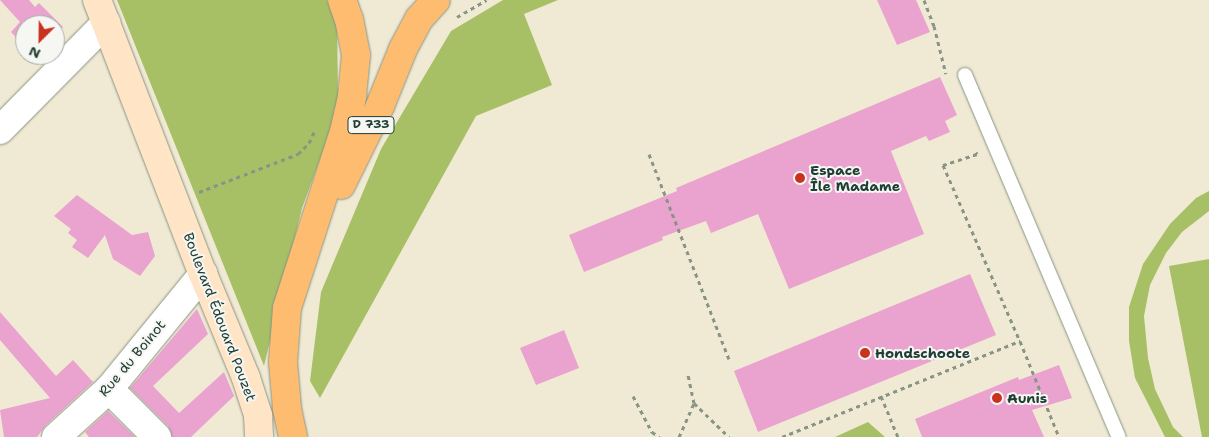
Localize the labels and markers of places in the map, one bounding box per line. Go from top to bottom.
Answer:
place label: Espace Île Madame [810,162,900,194]
marker: Espace Île Madame [794,172,806,184]
place label: Hondschoote [875,345,970,361]
marker: Hondschoote [859,347,871,359]
place label: Aunis [1007,390,1047,406]
marker: Aunis [991,392,1003,404]

